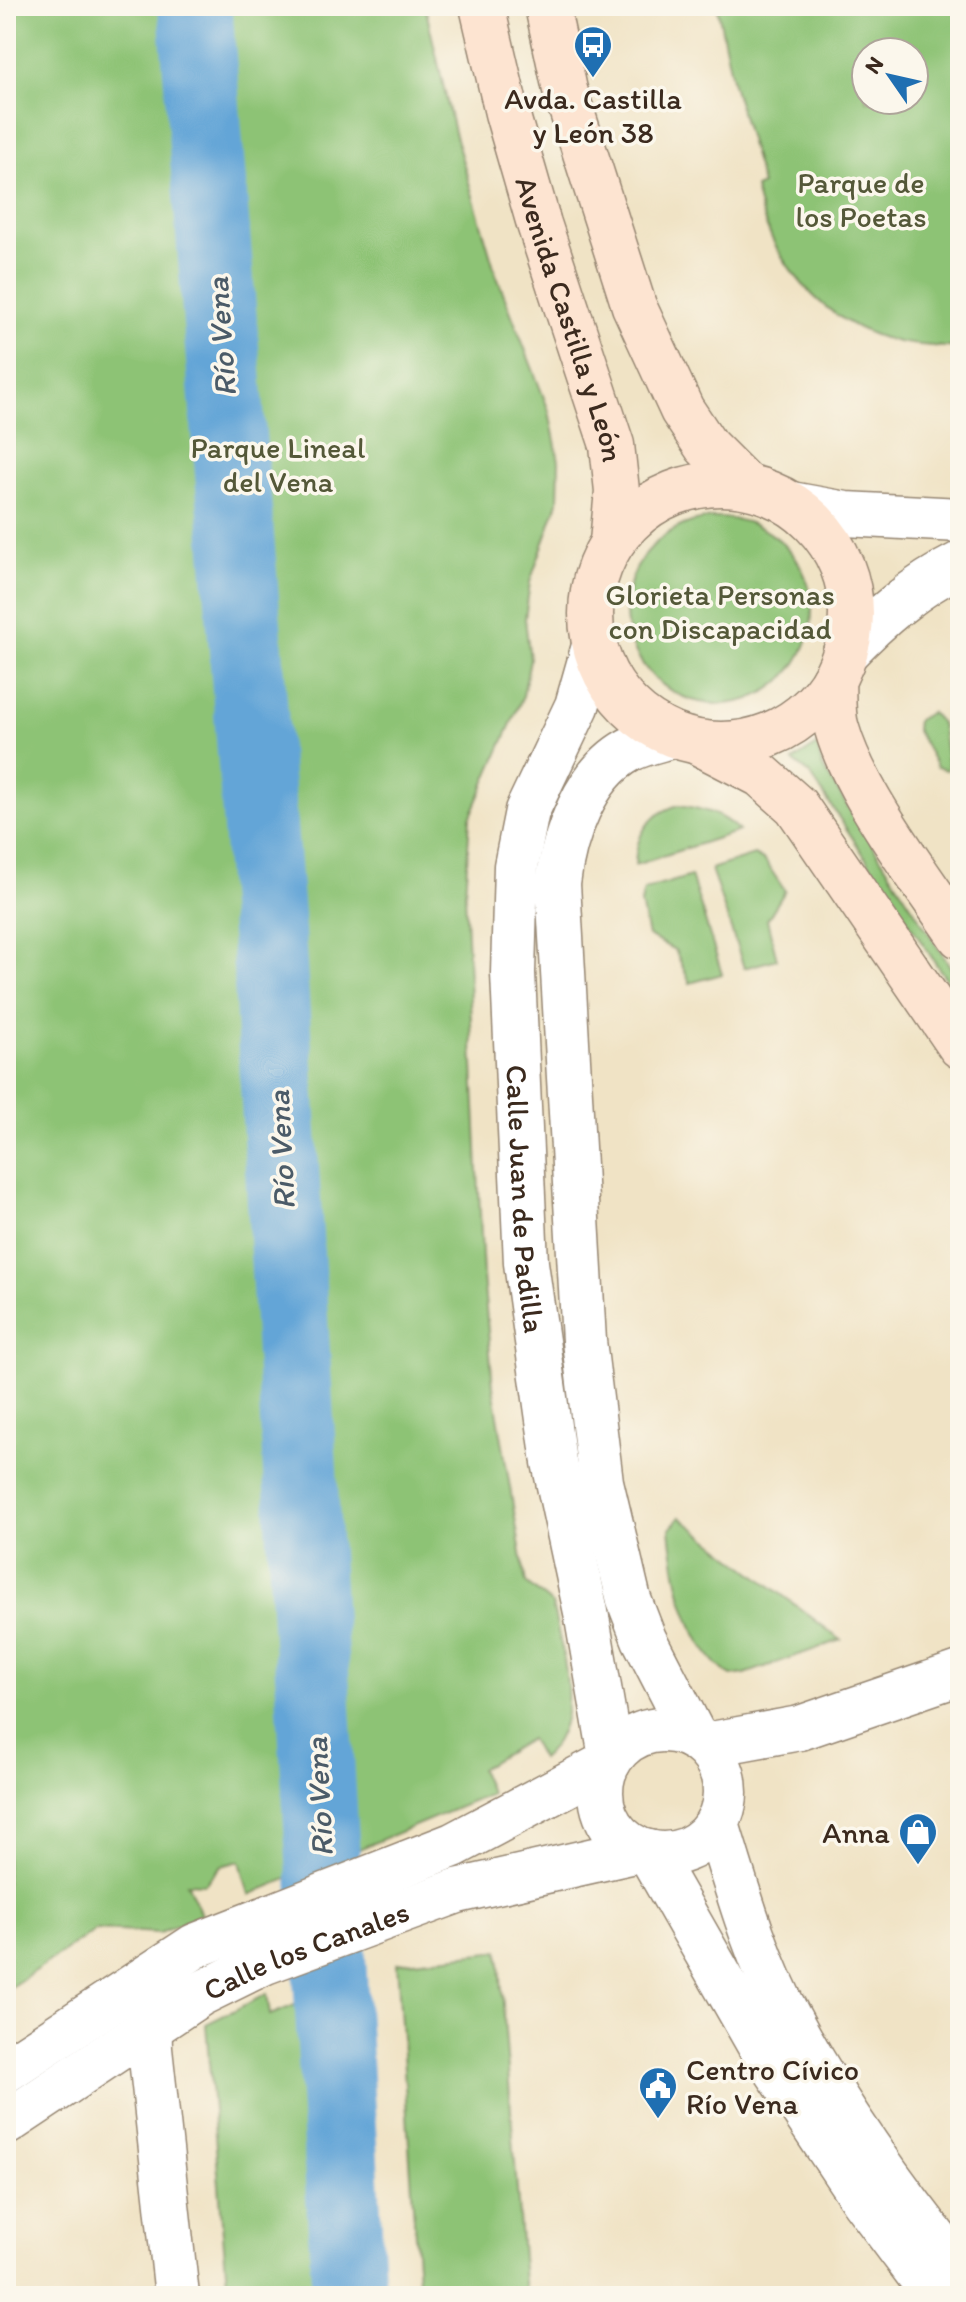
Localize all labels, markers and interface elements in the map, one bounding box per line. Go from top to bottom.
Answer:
bus stop icon: Avda. Castilla y León 38 [572,24,614,79]
north arrow [850,36,930,116]
text: N [858,51,889,79]
place label: Avda. Castilla y León 38 [504,80,682,151]
park label: Parque de los Poetas [795,164,927,235]
street label: Avenida Castilla y León [508,172,632,464]
water label: Río Vena [198,276,244,398]
park label: Parque Lineal del Vena [191,429,366,500]
park label: Glorieta Personas con Discapacidad [605,576,835,647]
street label: Calle Juan de Padilla [499,1064,554,1335]
water label: Río Vena [259,1089,303,1211]
water label: Río Vena [297,1736,341,1858]
shop icon: Anna [897,1811,939,1866]
place label: Anna [822,1814,890,1851]
street label: Calle los Canales [197,1892,414,2008]
place label: Centro Cívico Río Vena [686,2051,859,2122]
public building icon: Centro Cívico Río Vena [637,2065,679,2120]

